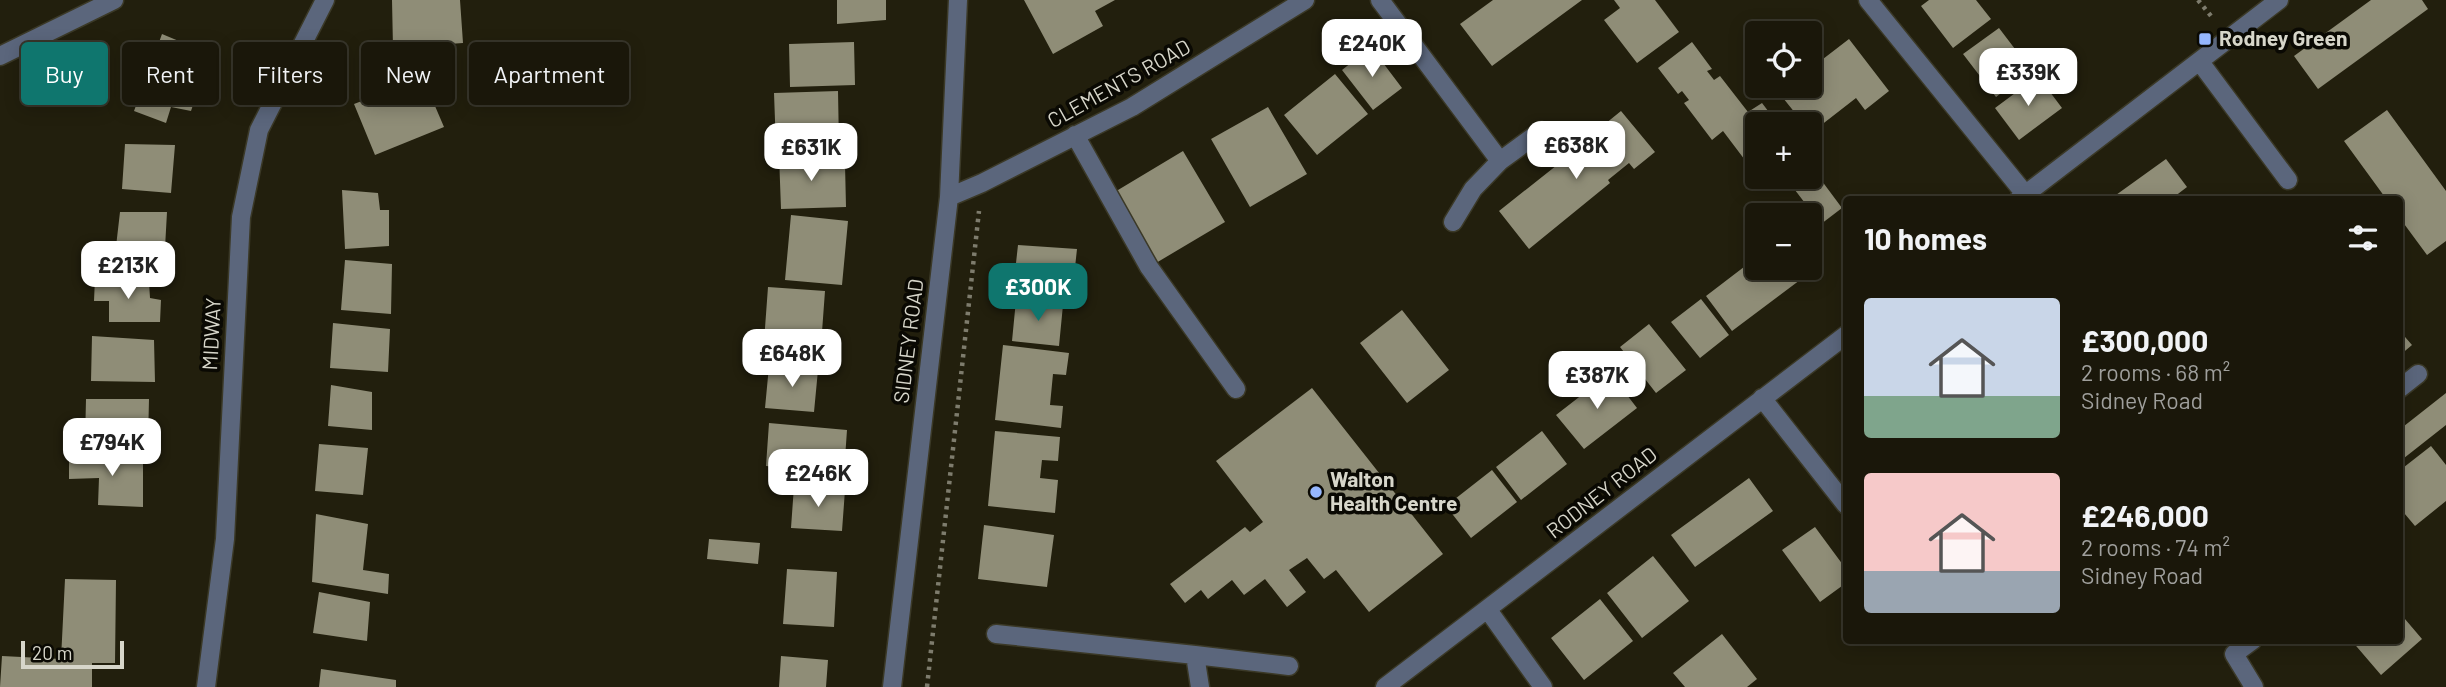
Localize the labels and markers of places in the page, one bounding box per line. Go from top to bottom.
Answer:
pin: £240K [1323,20,1421,79]
place label: Rodney Green [2219,25,2347,50]
marker: Rodney Green [2197,31,2213,47]
pin: £339K [1979,48,2077,108]
pin: £638K [1527,122,1625,181]
pin: £631K [762,124,860,183]
pin: £213K [79,242,177,301]
pin: £300K [989,264,1087,323]
pin: £648K [743,330,841,389]
pin: £387K [1548,352,1646,411]
pin: £794K [63,419,161,478]
pin: £246K [769,449,867,509]
place label: Walton Health Centre [1330,466,1457,515]
marker: Walton Health Centre [1308,484,1324,500]

